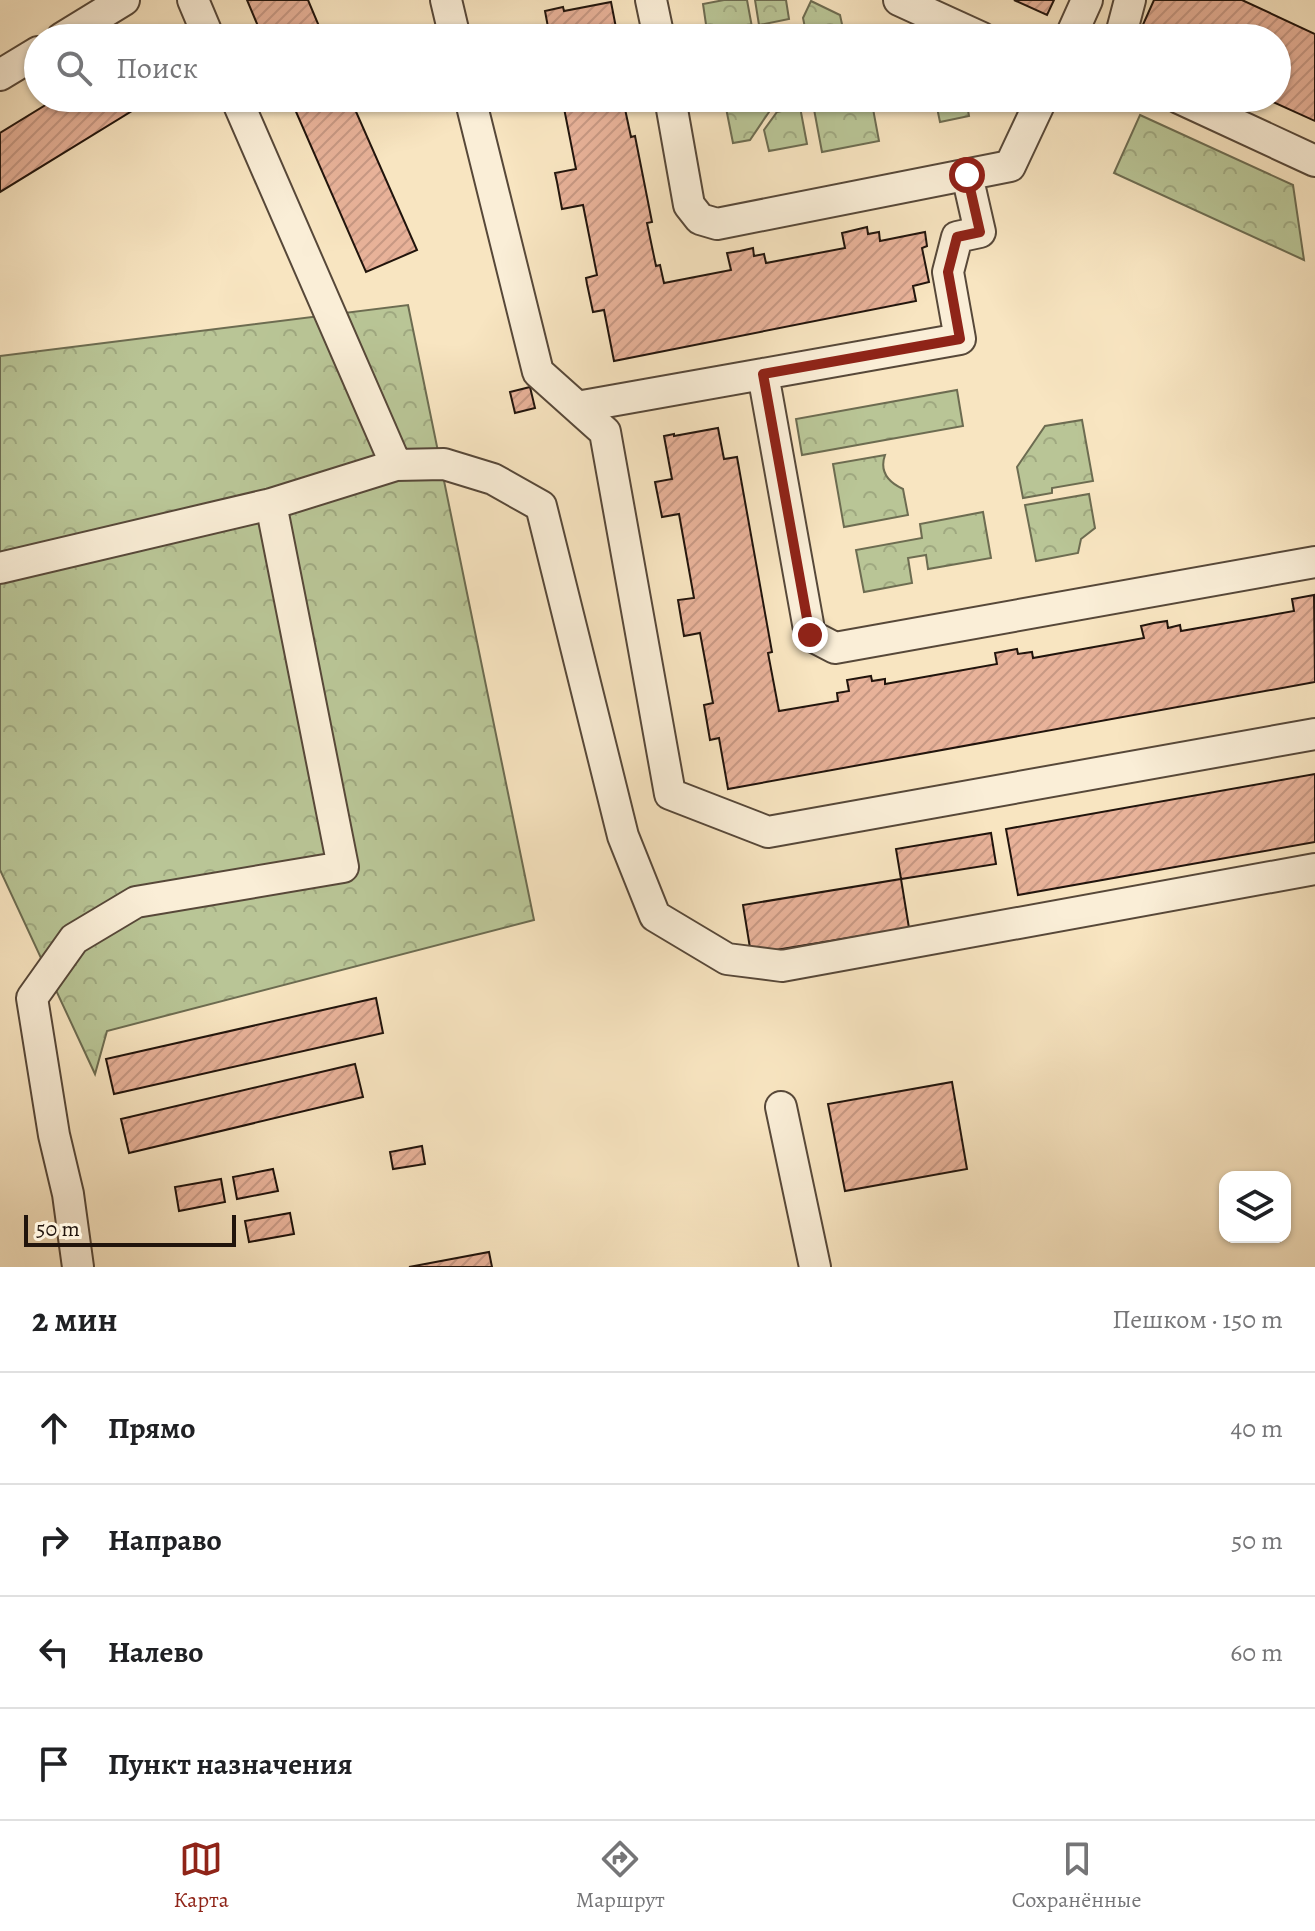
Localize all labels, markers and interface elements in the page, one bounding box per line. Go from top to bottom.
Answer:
search box [24,24,1291,112]
icon: search [52,46,96,90]
text: Поиск [116,48,198,88]
route start [949,157,985,193]
route end [792,617,828,653]
map controls [1219,1171,1291,1243]
button: layers [1219,1171,1291,1243]
scale bar [24,1211,236,1247]
text: 50 m [36,1214,80,1244]
text: 2 мин [32,1296,118,1343]
text: Пешком · 150 m [1112,1302,1283,1337]
icon: ahead [32,1406,76,1450]
text: Прямо [108,1408,195,1448]
text: 40 m [1231,1411,1283,1446]
icon: right [32,1518,76,1562]
text: Направо [108,1520,222,1560]
text: 50 m [1231,1523,1283,1558]
icon: left [32,1630,76,1674]
text: Налево [108,1632,203,1672]
text: 60 m [1230,1635,1283,1670]
icon: arrive [32,1742,76,1786]
text: Пункт назначения [108,1744,353,1784]
tab: Карта [173,1837,229,1915]
tab: Маршрут [576,1837,665,1915]
tab: Сохранённые [1012,1837,1142,1915]

